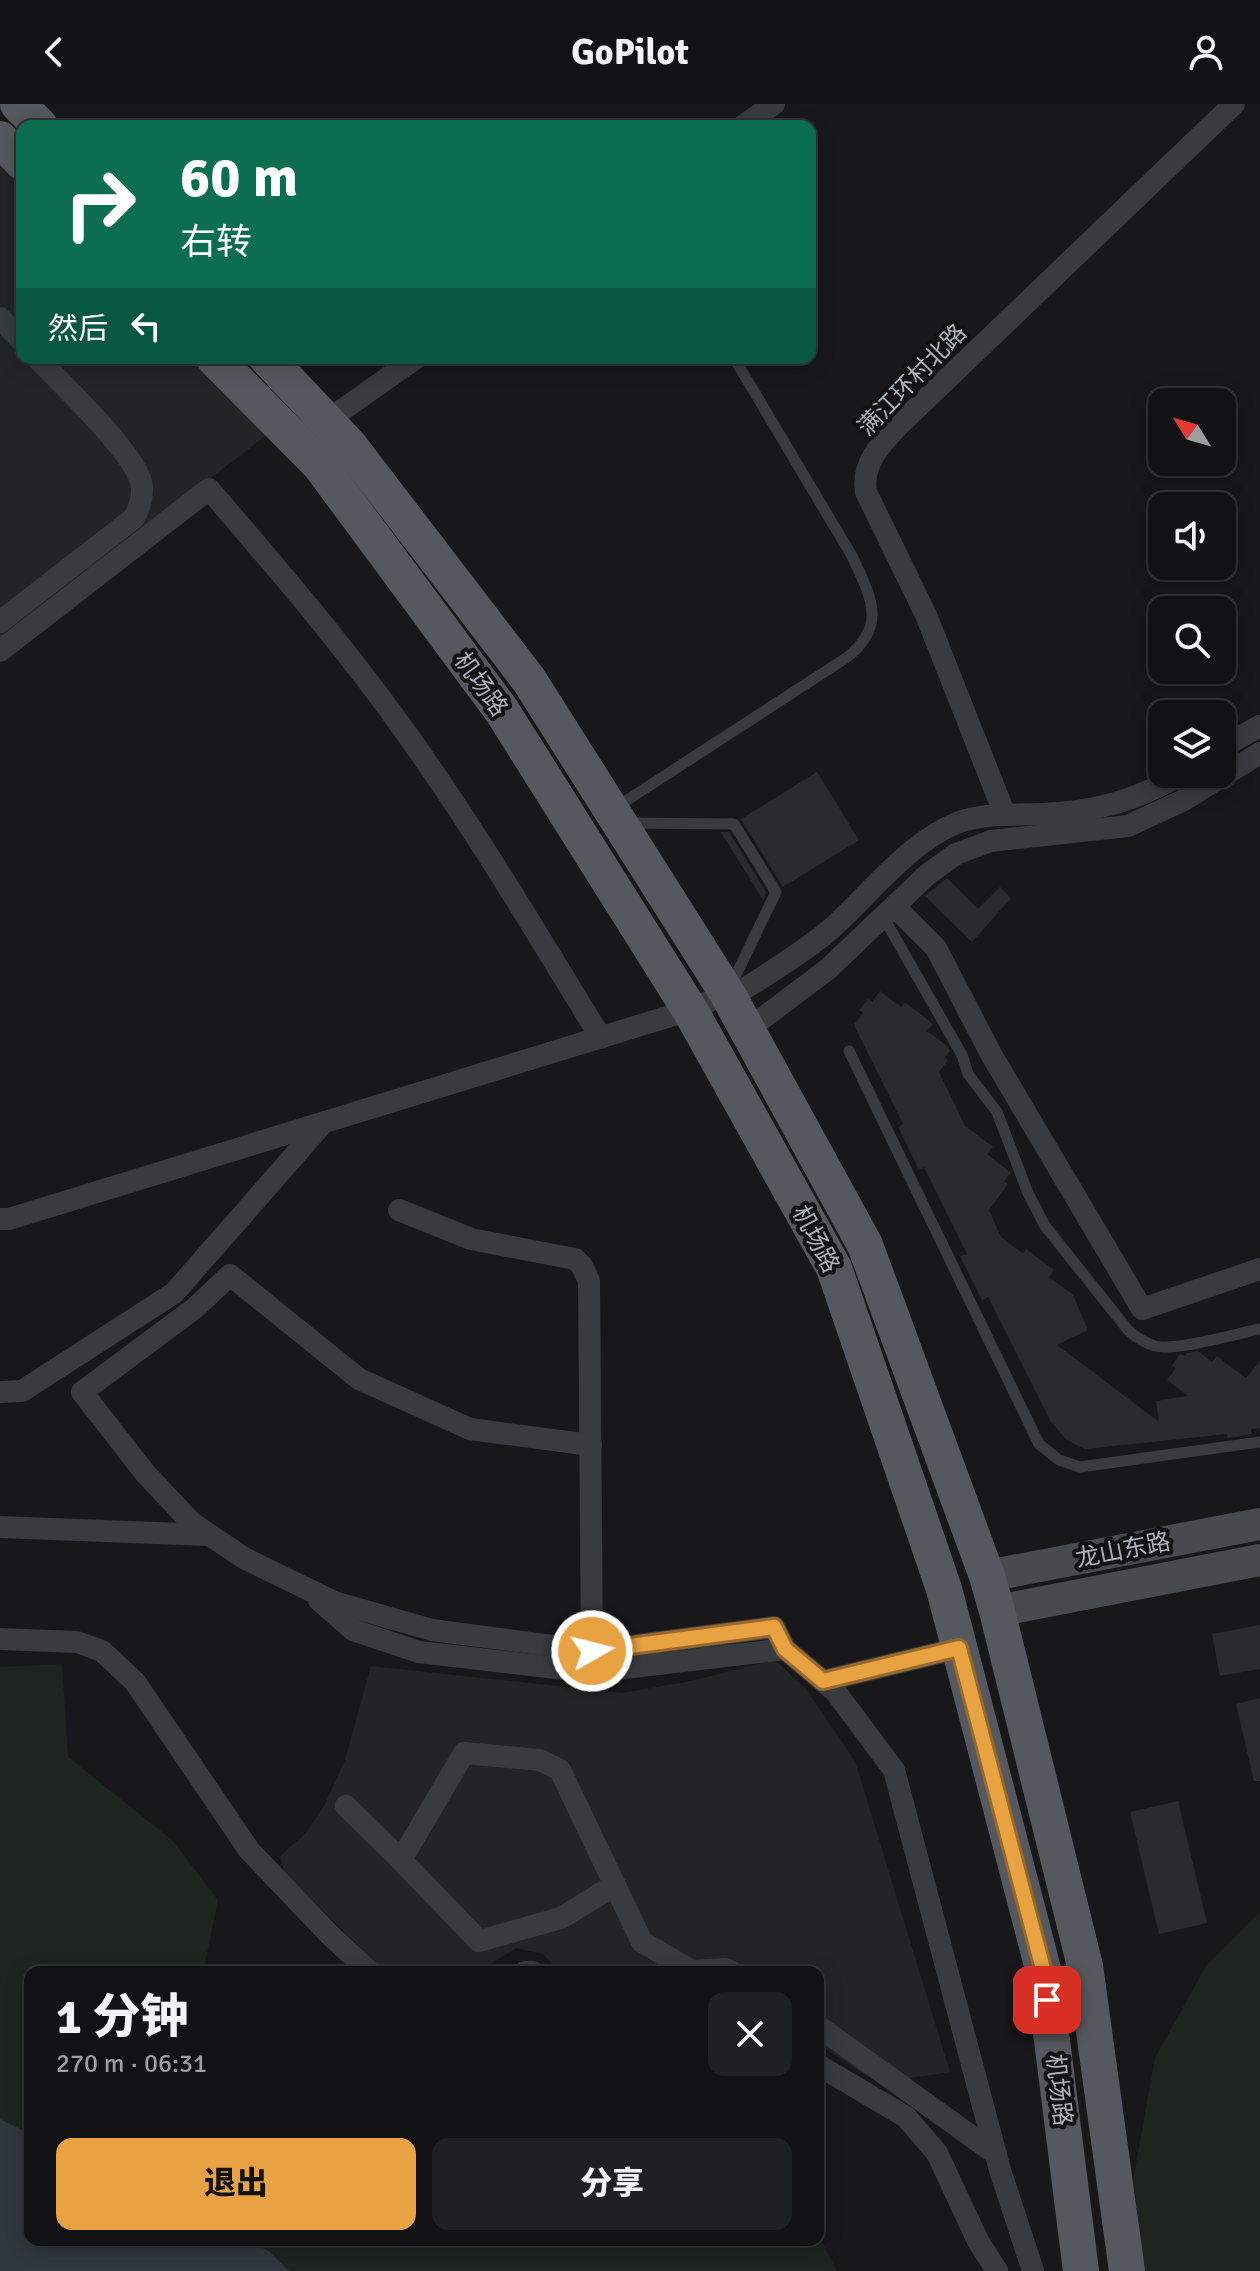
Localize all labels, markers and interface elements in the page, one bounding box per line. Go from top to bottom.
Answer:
icon: back [32,30,76,74]
text: GoPilot [571,30,689,75]
icon: person [1184,30,1228,74]
text: 60 m [180,143,298,212]
icon: right [48,152,152,256]
text: 右转 [180,220,252,265]
icon: left [124,304,168,348]
text: 然后 [48,311,108,348]
street label: 满江环村北路 [851,318,973,442]
north arrow [1148,388,1236,476]
map controls [1148,388,1236,788]
button: sound [1148,492,1236,580]
button: search [1148,596,1236,684]
street label: 机场路 [448,646,514,722]
button: layers [1148,700,1236,788]
street label: 机场路 [786,1200,846,1278]
street label: 龙山东路 [1073,1526,1173,1574]
position arrow [550,1609,634,1693]
pin [1013,1966,1081,2034]
icon: arrive [1025,1978,1069,2022]
text: 1 分钟 [56,1988,188,2047]
button: close [708,1992,792,2076]
text: 270 m · 06:31 [56,2048,207,2080]
street label: 机场路 [1040,2052,1078,2128]
button: 退出 [56,2138,416,2230]
button: 分享 [432,2138,792,2230]

